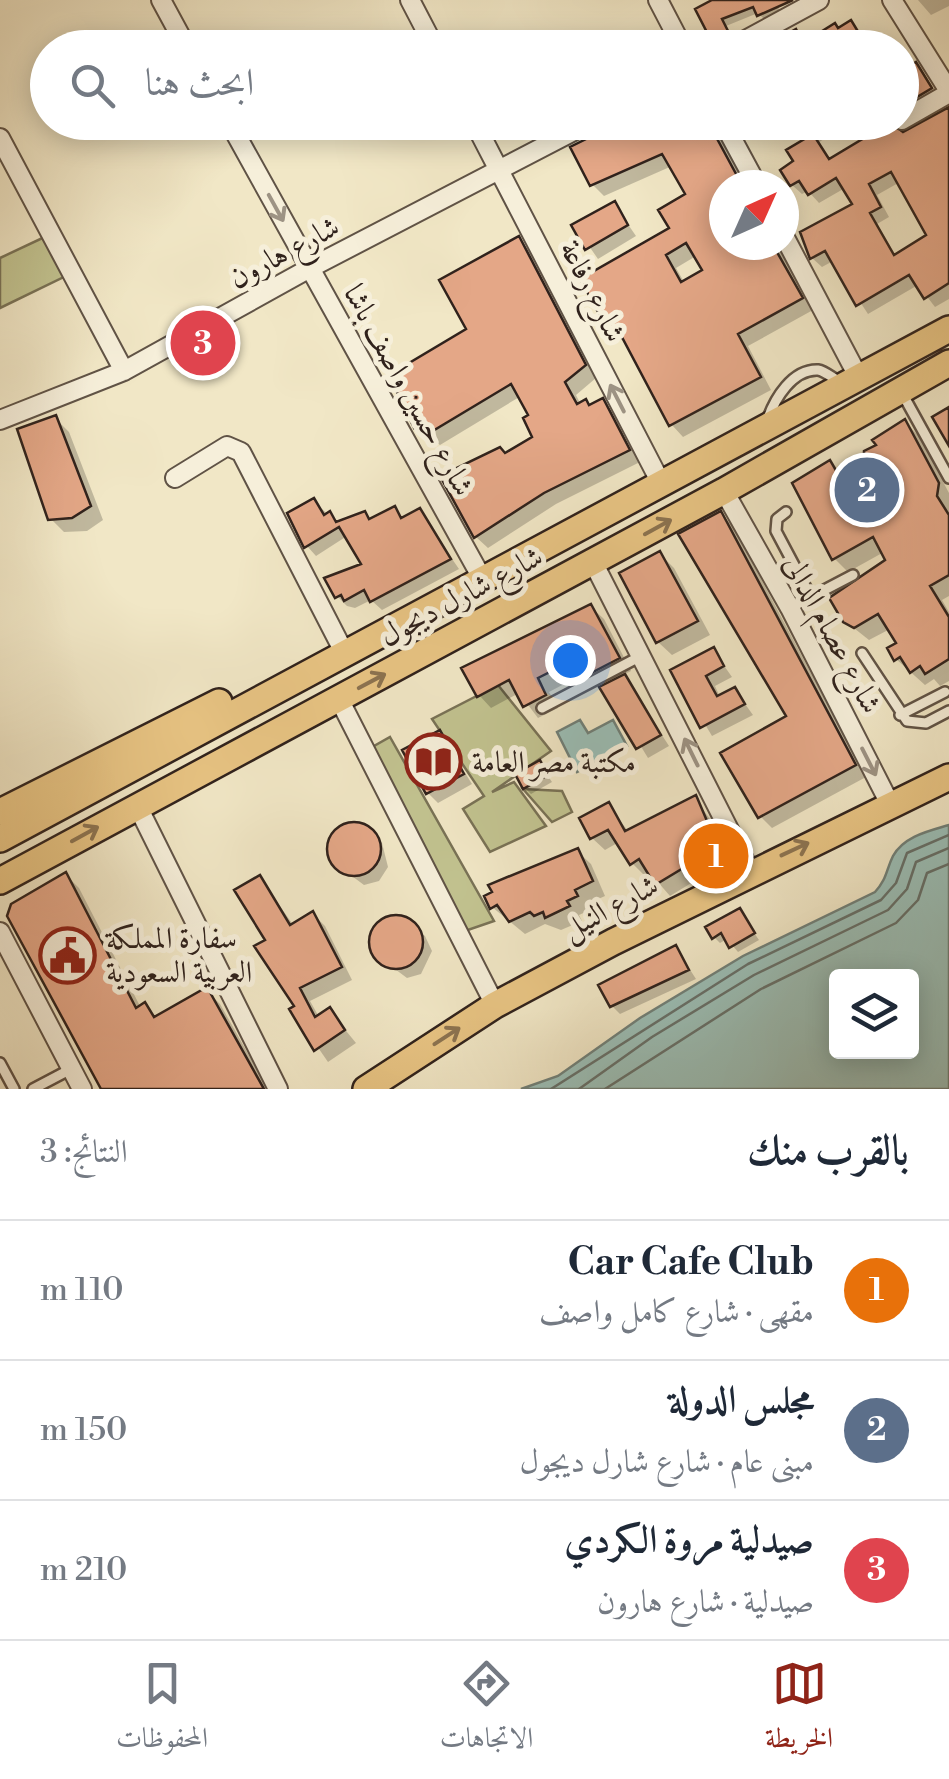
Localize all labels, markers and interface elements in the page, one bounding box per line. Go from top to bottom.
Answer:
search box [30,30,919,140]
icon: search [65,58,120,113]
text: ابحث هنا [145,60,254,107]
north arrow [709,170,799,260]
one-way arrow [267,192,287,222]
street label: شارع هارون [223,208,349,302]
street label: شارع رفاعة [546,234,634,351]
street label: شارع حسين واصف باشا [330,278,482,505]
pin: 3 [170,306,236,380]
one-way arrow [607,384,626,414]
pin: 2 [834,452,900,528]
one-way arrow [643,516,673,536]
street label: شارع شارل ديجول [373,538,552,660]
street label: شارع عصام الدالى [769,549,890,723]
your location [545,635,596,686]
one-way arrow [357,671,387,691]
library icon: مكتبة مصر العامة [403,732,463,792]
one-way arrow [681,738,700,768]
place label: مكتبة مصر العامة [472,744,636,782]
one-way arrow [860,747,879,776]
pin: 1 [684,818,748,894]
one-way arrow [70,823,100,843]
one-way arrow [779,839,809,858]
street label: شارع النيل [556,867,668,953]
place label: سفارة المملكة العربية السعودية [104,920,252,992]
public building icon: سفارة المملكة العربية السعودية [37,925,97,985]
map controls [829,969,919,1059]
button: layers [829,969,919,1059]
one-way arrow [433,1025,461,1046]
text: بالقرب منك [747,1125,909,1178]
text: النتائج: 3 [40,1132,128,1172]
text: Car Cafe Club [568,1239,814,1286]
text: 110 m [40,1270,123,1310]
text: 1 [869,1270,884,1310]
text: مقهى · شارع كامل واصف [539,1292,814,1332]
text: مجلس الدولة [668,1377,814,1424]
text: 150 m [40,1410,127,1450]
text: 2 [867,1410,887,1450]
text: مبنى عام · شارع شارل ديجول [520,1442,814,1482]
text: صيدلية مروة الكردي [564,1517,814,1564]
text: 210 m [40,1550,127,1590]
text: 3 [867,1550,886,1590]
text: صيدلية · شارع هارون [597,1582,814,1622]
tab: المحفوظات [116,1656,208,1765]
tab: الاتجاهات [440,1656,533,1765]
tab: الخريطة [765,1656,833,1765]

